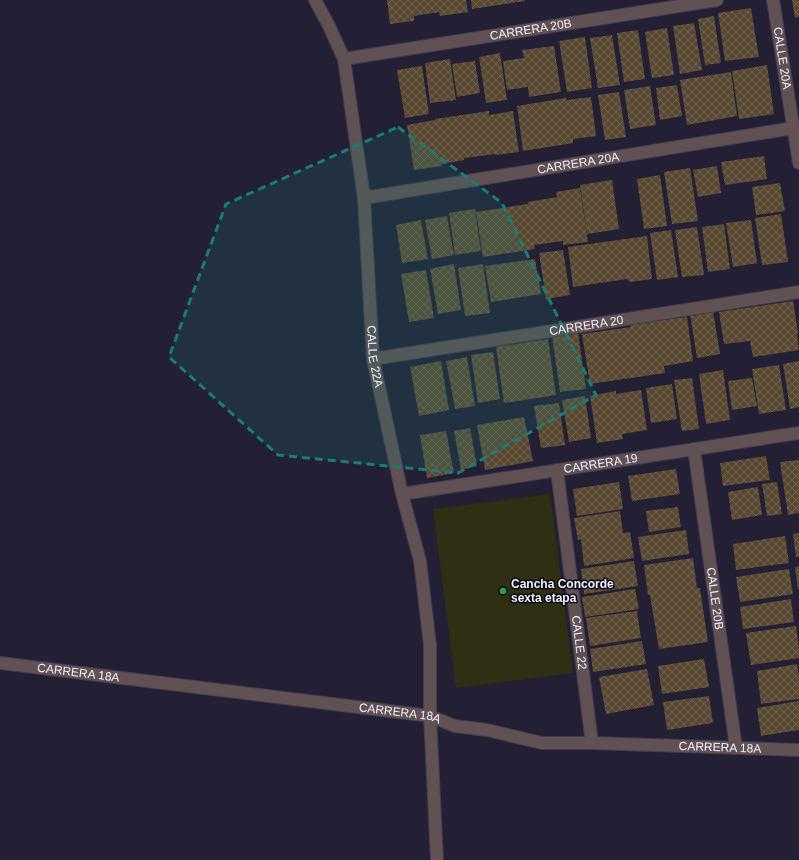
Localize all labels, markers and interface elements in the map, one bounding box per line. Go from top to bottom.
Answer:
street label: CARRERA 20B [489,16,573,43]
street label: CALLE 20A [770,26,794,90]
street label: CARRERA 20A [536,149,620,177]
street label: CARRERA 20 [548,313,625,338]
street label: CALLE 22A [364,325,386,389]
street label: CARRERA 19 [563,451,639,476]
street label: CALLE 20B [704,566,726,631]
place label: Cancha Concorde sexta etapa [511,577,614,605]
marker: Cancha Concorde sexta etapa [498,586,508,596]
street label: CALLE 22 [569,615,590,671]
street label: CARRERA 18A [36,661,120,685]
street label: CARRERA 18A [358,700,443,727]
street label: CARRERA 18A [678,739,762,756]

